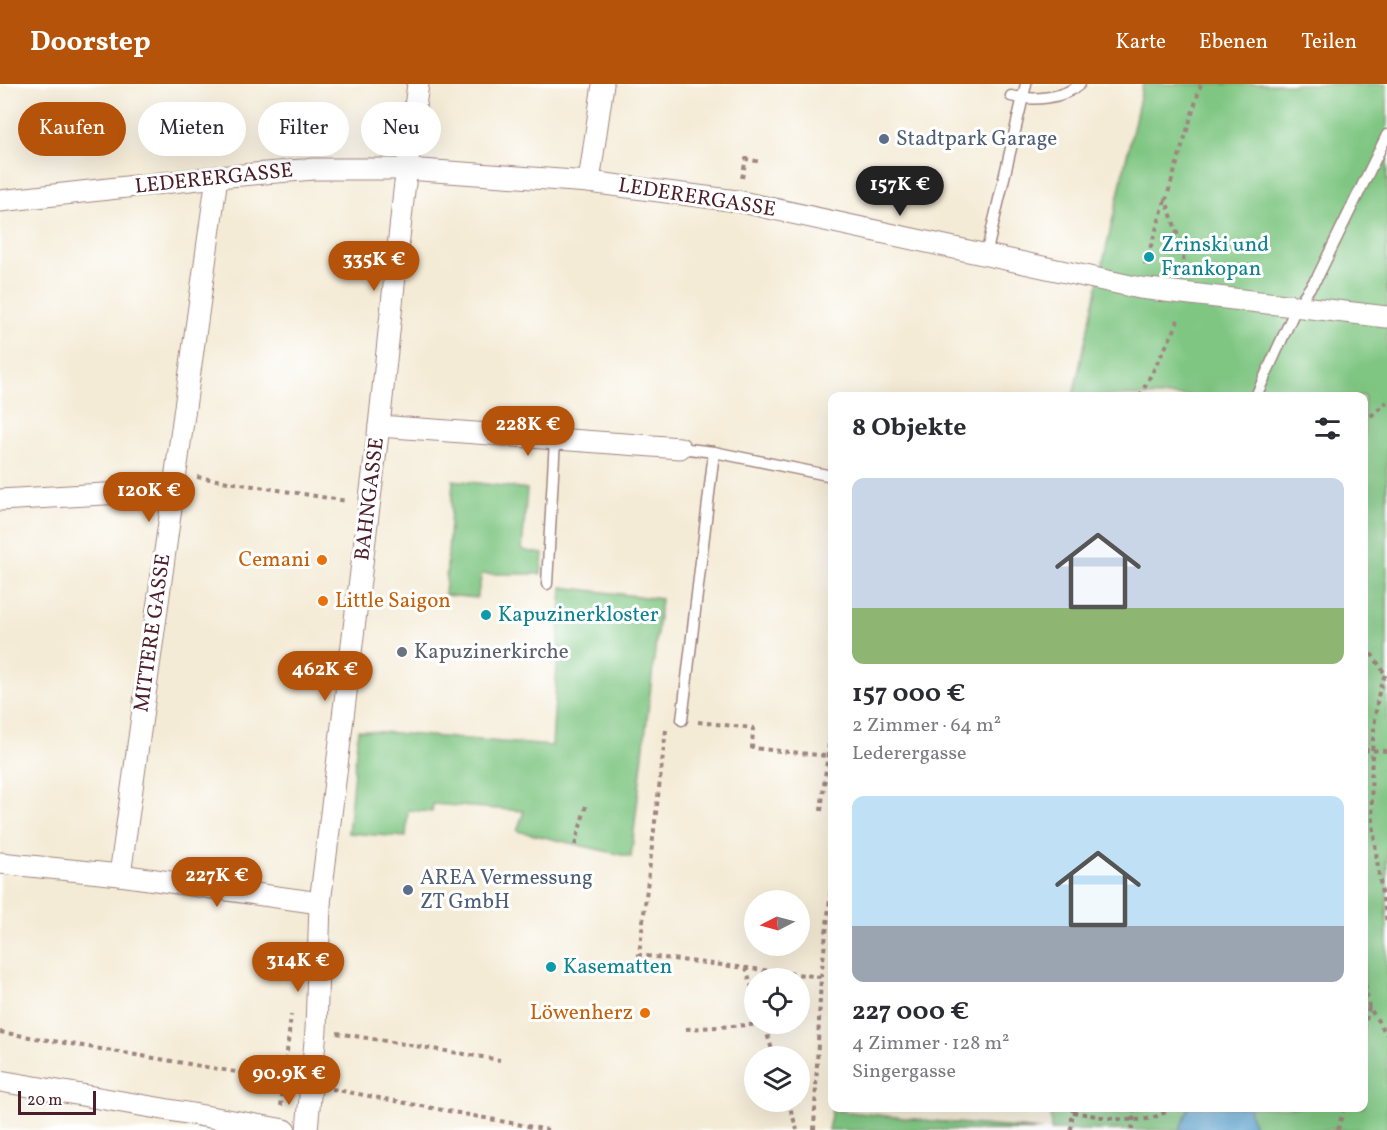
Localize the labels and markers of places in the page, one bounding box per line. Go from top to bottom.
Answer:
place label: Stadtpark Garage [896,125,1057,154]
marker: Stadtpark Garage [877,132,891,146]
pin: 157K € [851,166,949,217]
place label: Zrinski und Frankopan [1161,231,1269,284]
pin: 335K € [325,241,423,292]
marker: Zrinski und Frankopan [1142,250,1156,264]
pin: 228K € [479,406,577,457]
pin: 120K € [100,472,198,523]
place label: Cemani [238,546,310,575]
marker: Cemani [315,553,329,567]
place label: Little Saigon [335,587,451,616]
marker: Little Saigon [316,594,330,608]
place label: Kapuzinerkloster [498,601,659,630]
marker: Kapuzinerkloster [479,608,493,622]
place label: Kapuzinerkirche [414,638,569,667]
marker: Kapuzinerkirche [395,645,409,659]
pin: 462K € [276,651,374,702]
pin: 227K € [168,857,266,908]
place label: AREA Vermessung ZT GmbH [420,864,593,917]
marker: AREA Vermessung ZT GmbH [401,883,415,897]
pin: 314K € [249,942,347,993]
place label: Kasematten [563,953,672,982]
marker: Kasematten [544,960,558,974]
place label: Löwenherz [530,999,633,1028]
marker: Löwenherz [638,1006,652,1020]
pin: 90.9K € [234,1055,344,1106]

